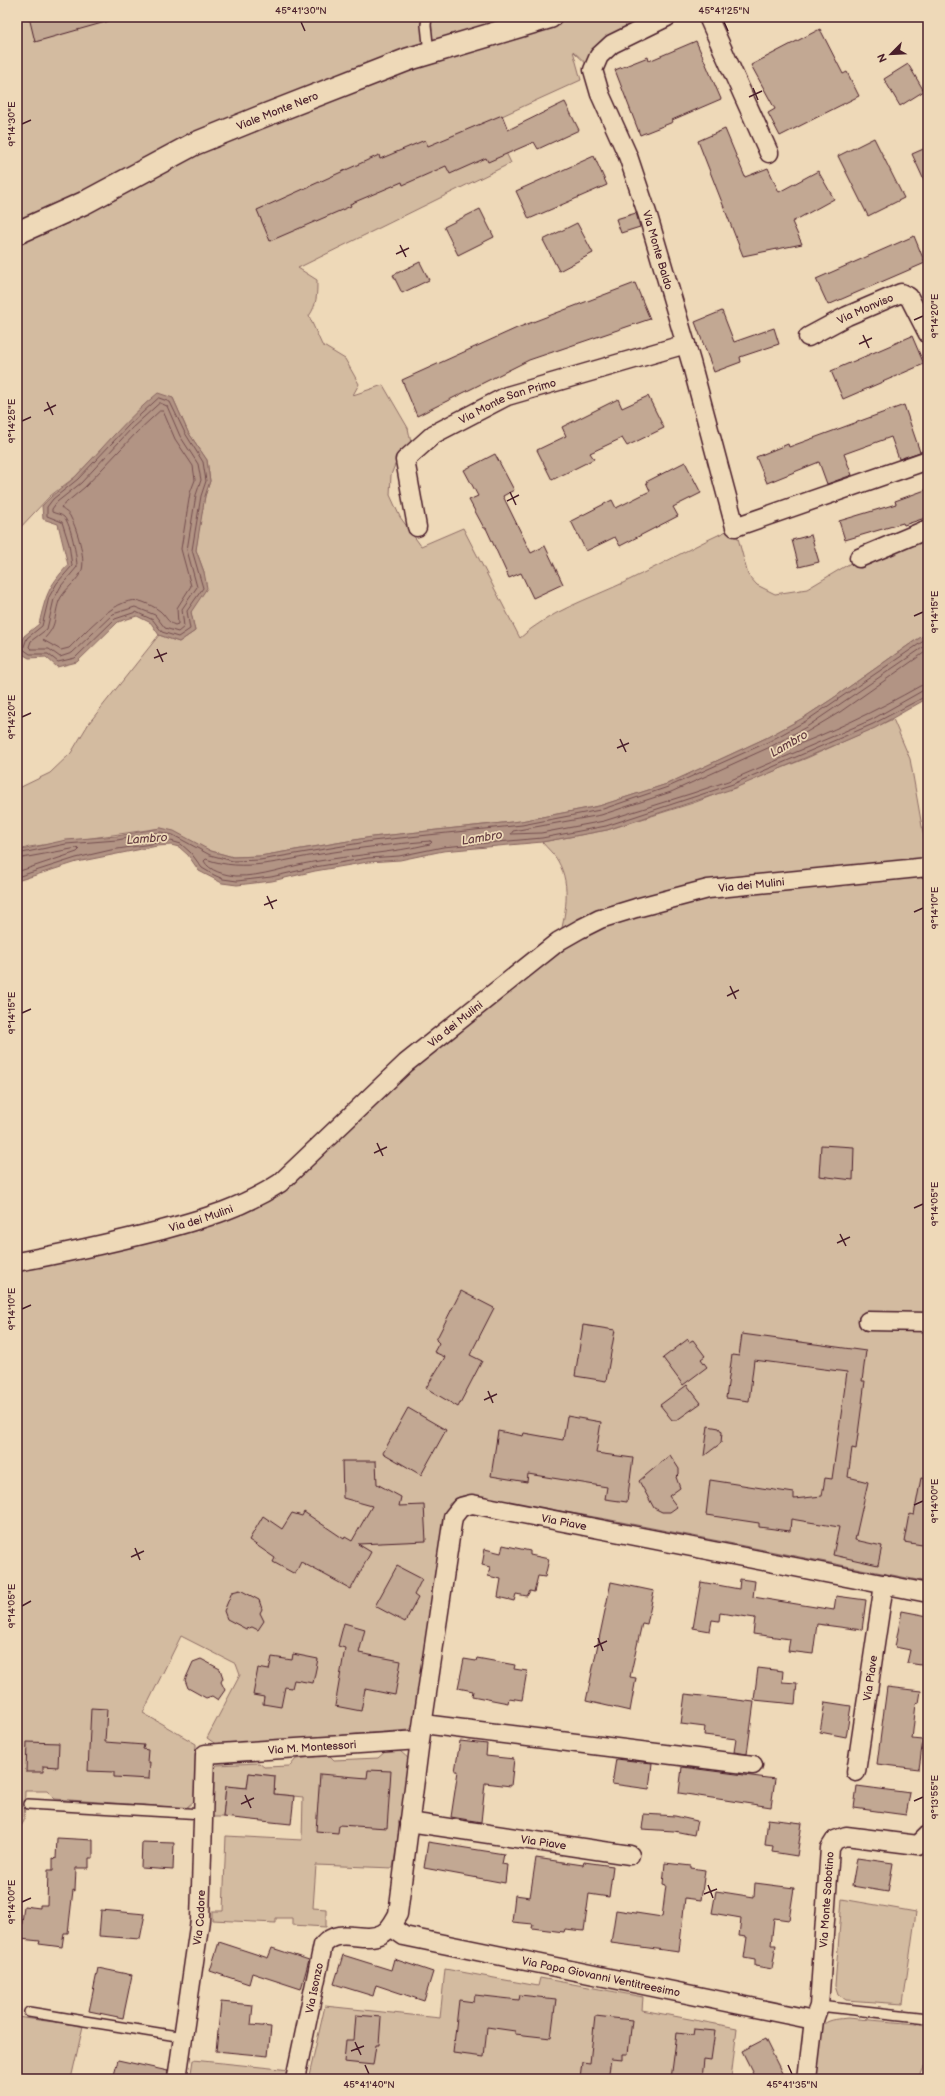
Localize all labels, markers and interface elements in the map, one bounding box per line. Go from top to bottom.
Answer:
text: 45°41'30"N [275,5,327,17]
text: 45°41'25"N [698,5,750,17]
north arrow [871,34,911,74]
text: N [875,51,890,64]
street label: Viale Monte Nero [234,89,320,133]
text: 9°14'30"E [6,101,18,146]
street label: Via Monte Baldo [640,209,676,291]
street label: Via Monviso [835,291,895,327]
text: 9°14'20"E [929,293,941,338]
street label: Via Monte San Primo [457,376,557,426]
text: 9°14'25"E [6,398,18,443]
text: 9°14'15"E [929,590,941,633]
text: 9°14'20"E [6,694,18,739]
water label: Lambro [767,727,811,761]
water label: Lambro [461,827,503,849]
water label: Lambro [126,830,168,848]
street label: Via dei Mulini [718,875,785,894]
text: 9°14'10"E [929,886,941,929]
text: 9°14'15"E [6,991,18,1034]
street label: Via dei Mulini [425,998,485,1050]
text: 9°14'05"E [929,1181,941,1226]
street label: Via dei Mulini [168,1202,235,1234]
text: 9°14'10"E [6,1287,18,1330]
text: 9°14'00"E [929,1478,941,1523]
street label: Via Piave [540,1511,588,1533]
text: 9°14'05"E [6,1583,18,1628]
street label: Via Piave [860,1654,880,1702]
street label: Via M. Montessori [267,1738,357,1756]
text: 9°13'55"E [929,1774,941,1819]
street label: Via Piave [520,1832,568,1852]
street label: Via Monte Sabotino [817,1851,836,1948]
text: 9°14'00"E [6,1879,18,1924]
street label: Via Cadore [190,1889,207,1946]
street label: Via Papa Giovanni Ventitreesimo [521,1954,681,1999]
street label: Via Isonzo [302,1962,326,2014]
text: 45°41'40"N [343,2079,395,2091]
text: 45°41'35"N [766,2079,818,2091]

